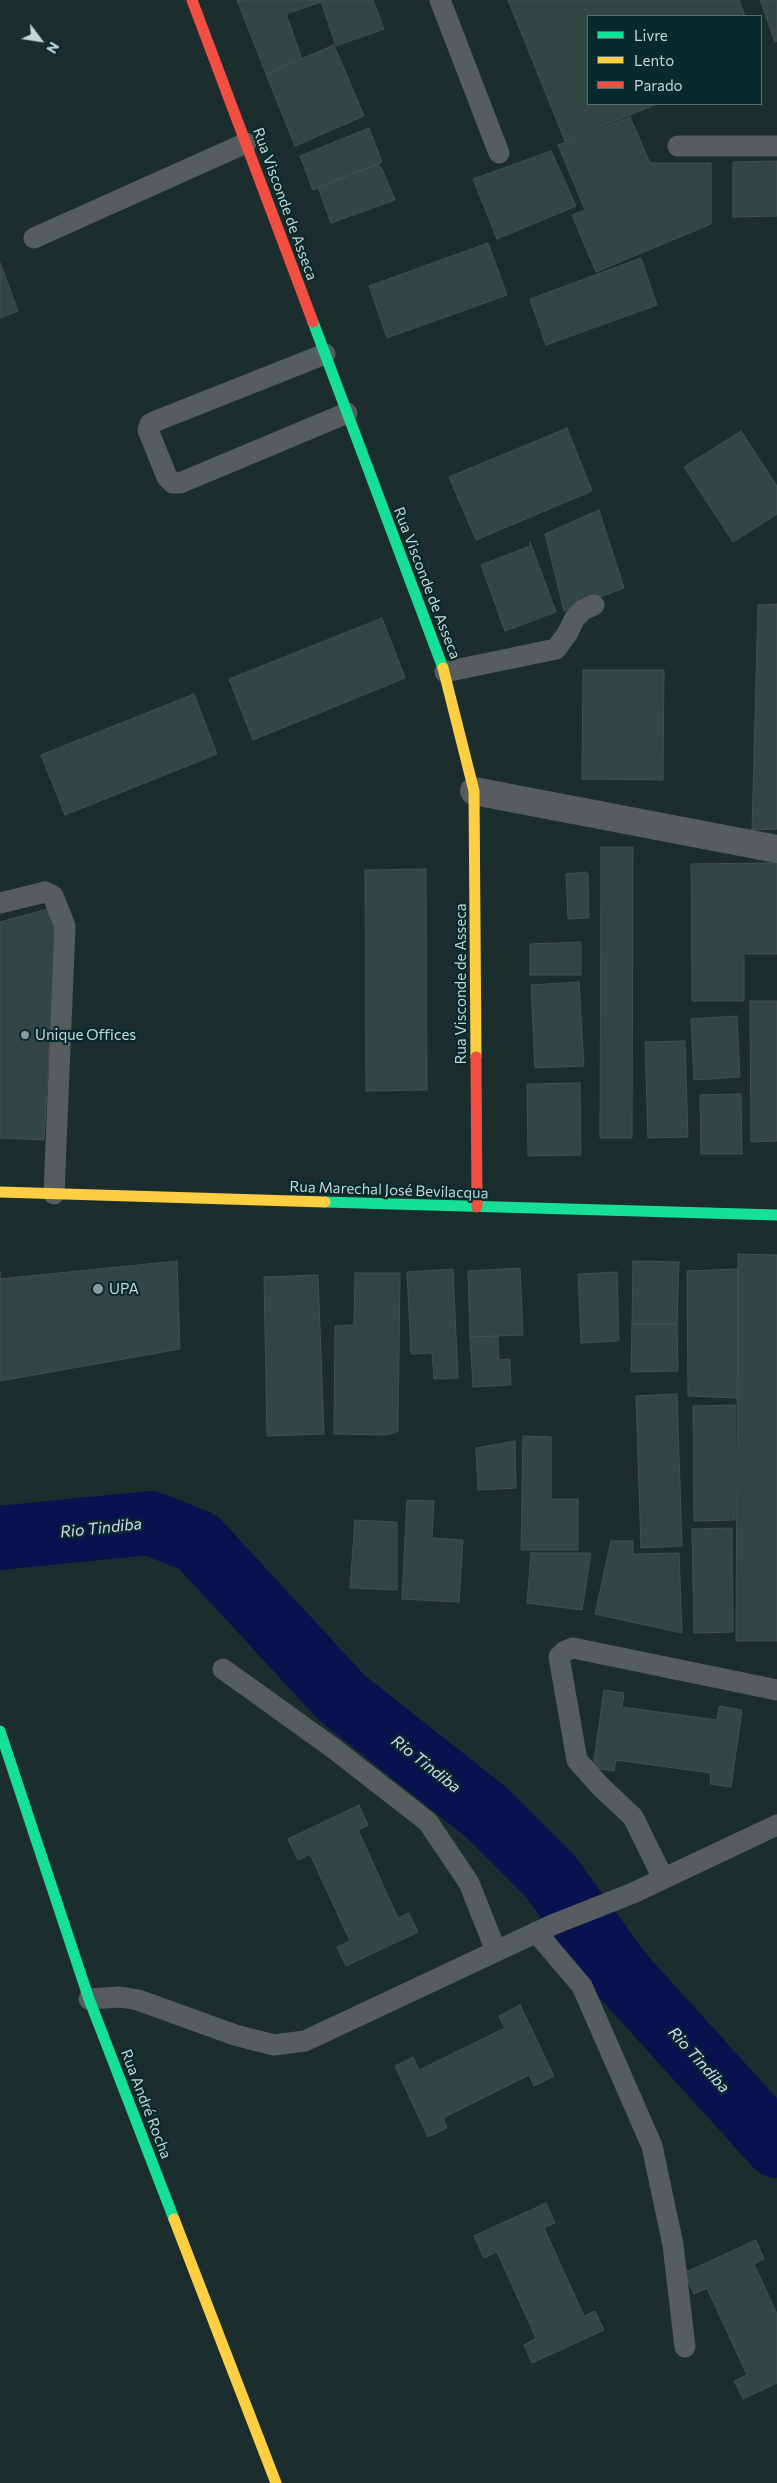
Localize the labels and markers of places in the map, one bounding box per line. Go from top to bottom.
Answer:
place label: Unique Offices [35,1026,136,1044]
marker: Unique Offices [19,1029,31,1041]
place label: UPA [109,1280,139,1298]
marker: UPA [91,1282,105,1296]

